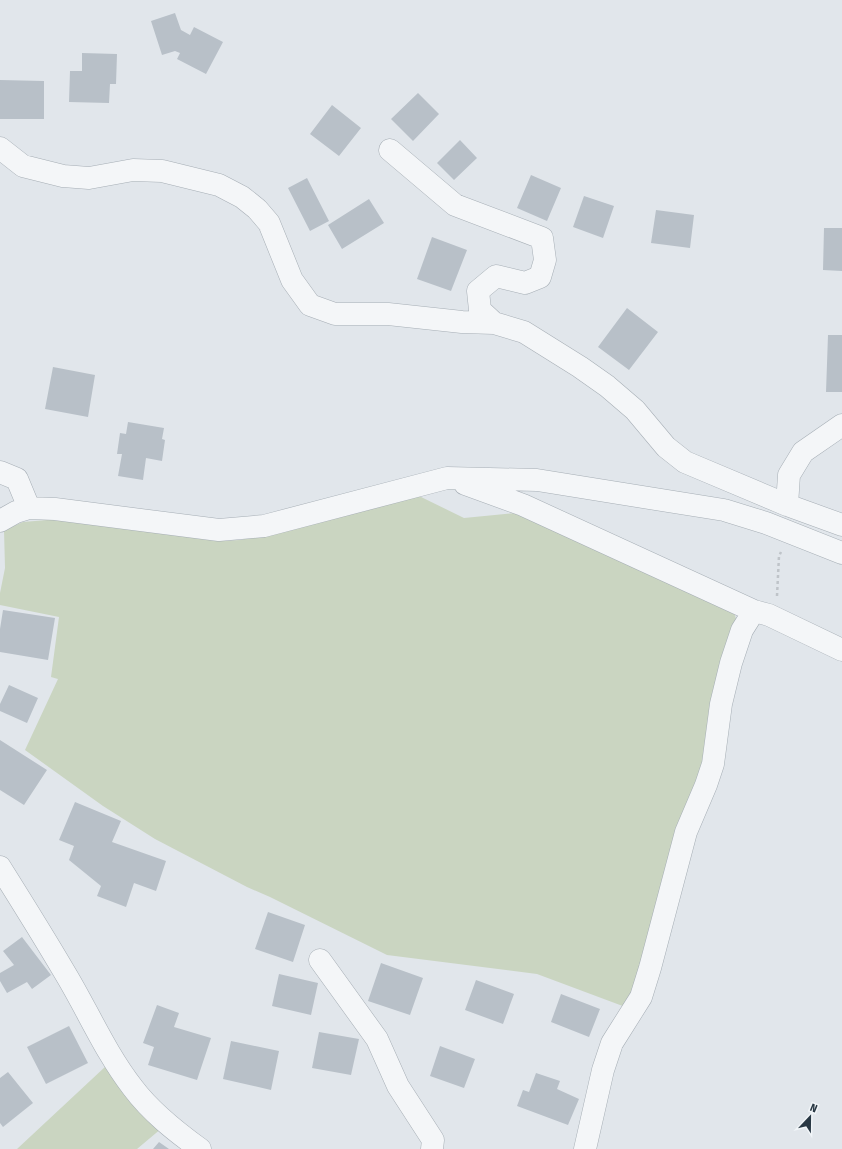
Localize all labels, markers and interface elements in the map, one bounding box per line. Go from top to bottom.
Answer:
north arrow [790,1097,830,1137]
text: N [808,1101,819,1115]

